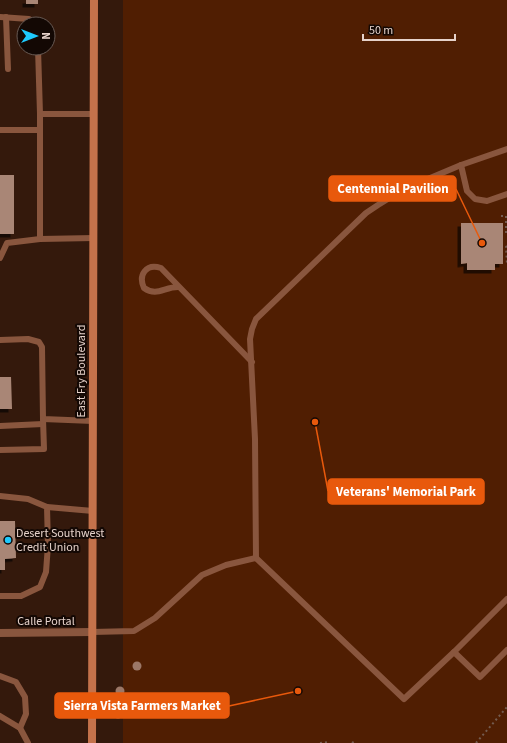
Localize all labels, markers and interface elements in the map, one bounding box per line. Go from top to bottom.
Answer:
north arrow [16,16,56,56]
scale bar [363,16,455,42]
text: 50 m [369,22,393,39]
text: N [38,32,53,40]
callout: Centennial Pavilion [329,176,456,201]
text: Centennial Pavilion [337,180,449,198]
street label: East Fry Boulevard [73,324,90,418]
callout: Veterans' Memorial Park [328,479,484,504]
text: Veterans' Memorial Park [335,483,477,501]
place label: Desert Southwest Credit Union [16,525,104,556]
marker: Desert Southwest Credit Union [3,535,13,545]
street label: Calle Portal [17,613,75,630]
callout: Sierra Vista Farmers Market [55,693,229,718]
text: Sierra Vista Farmers Market [63,697,221,715]

